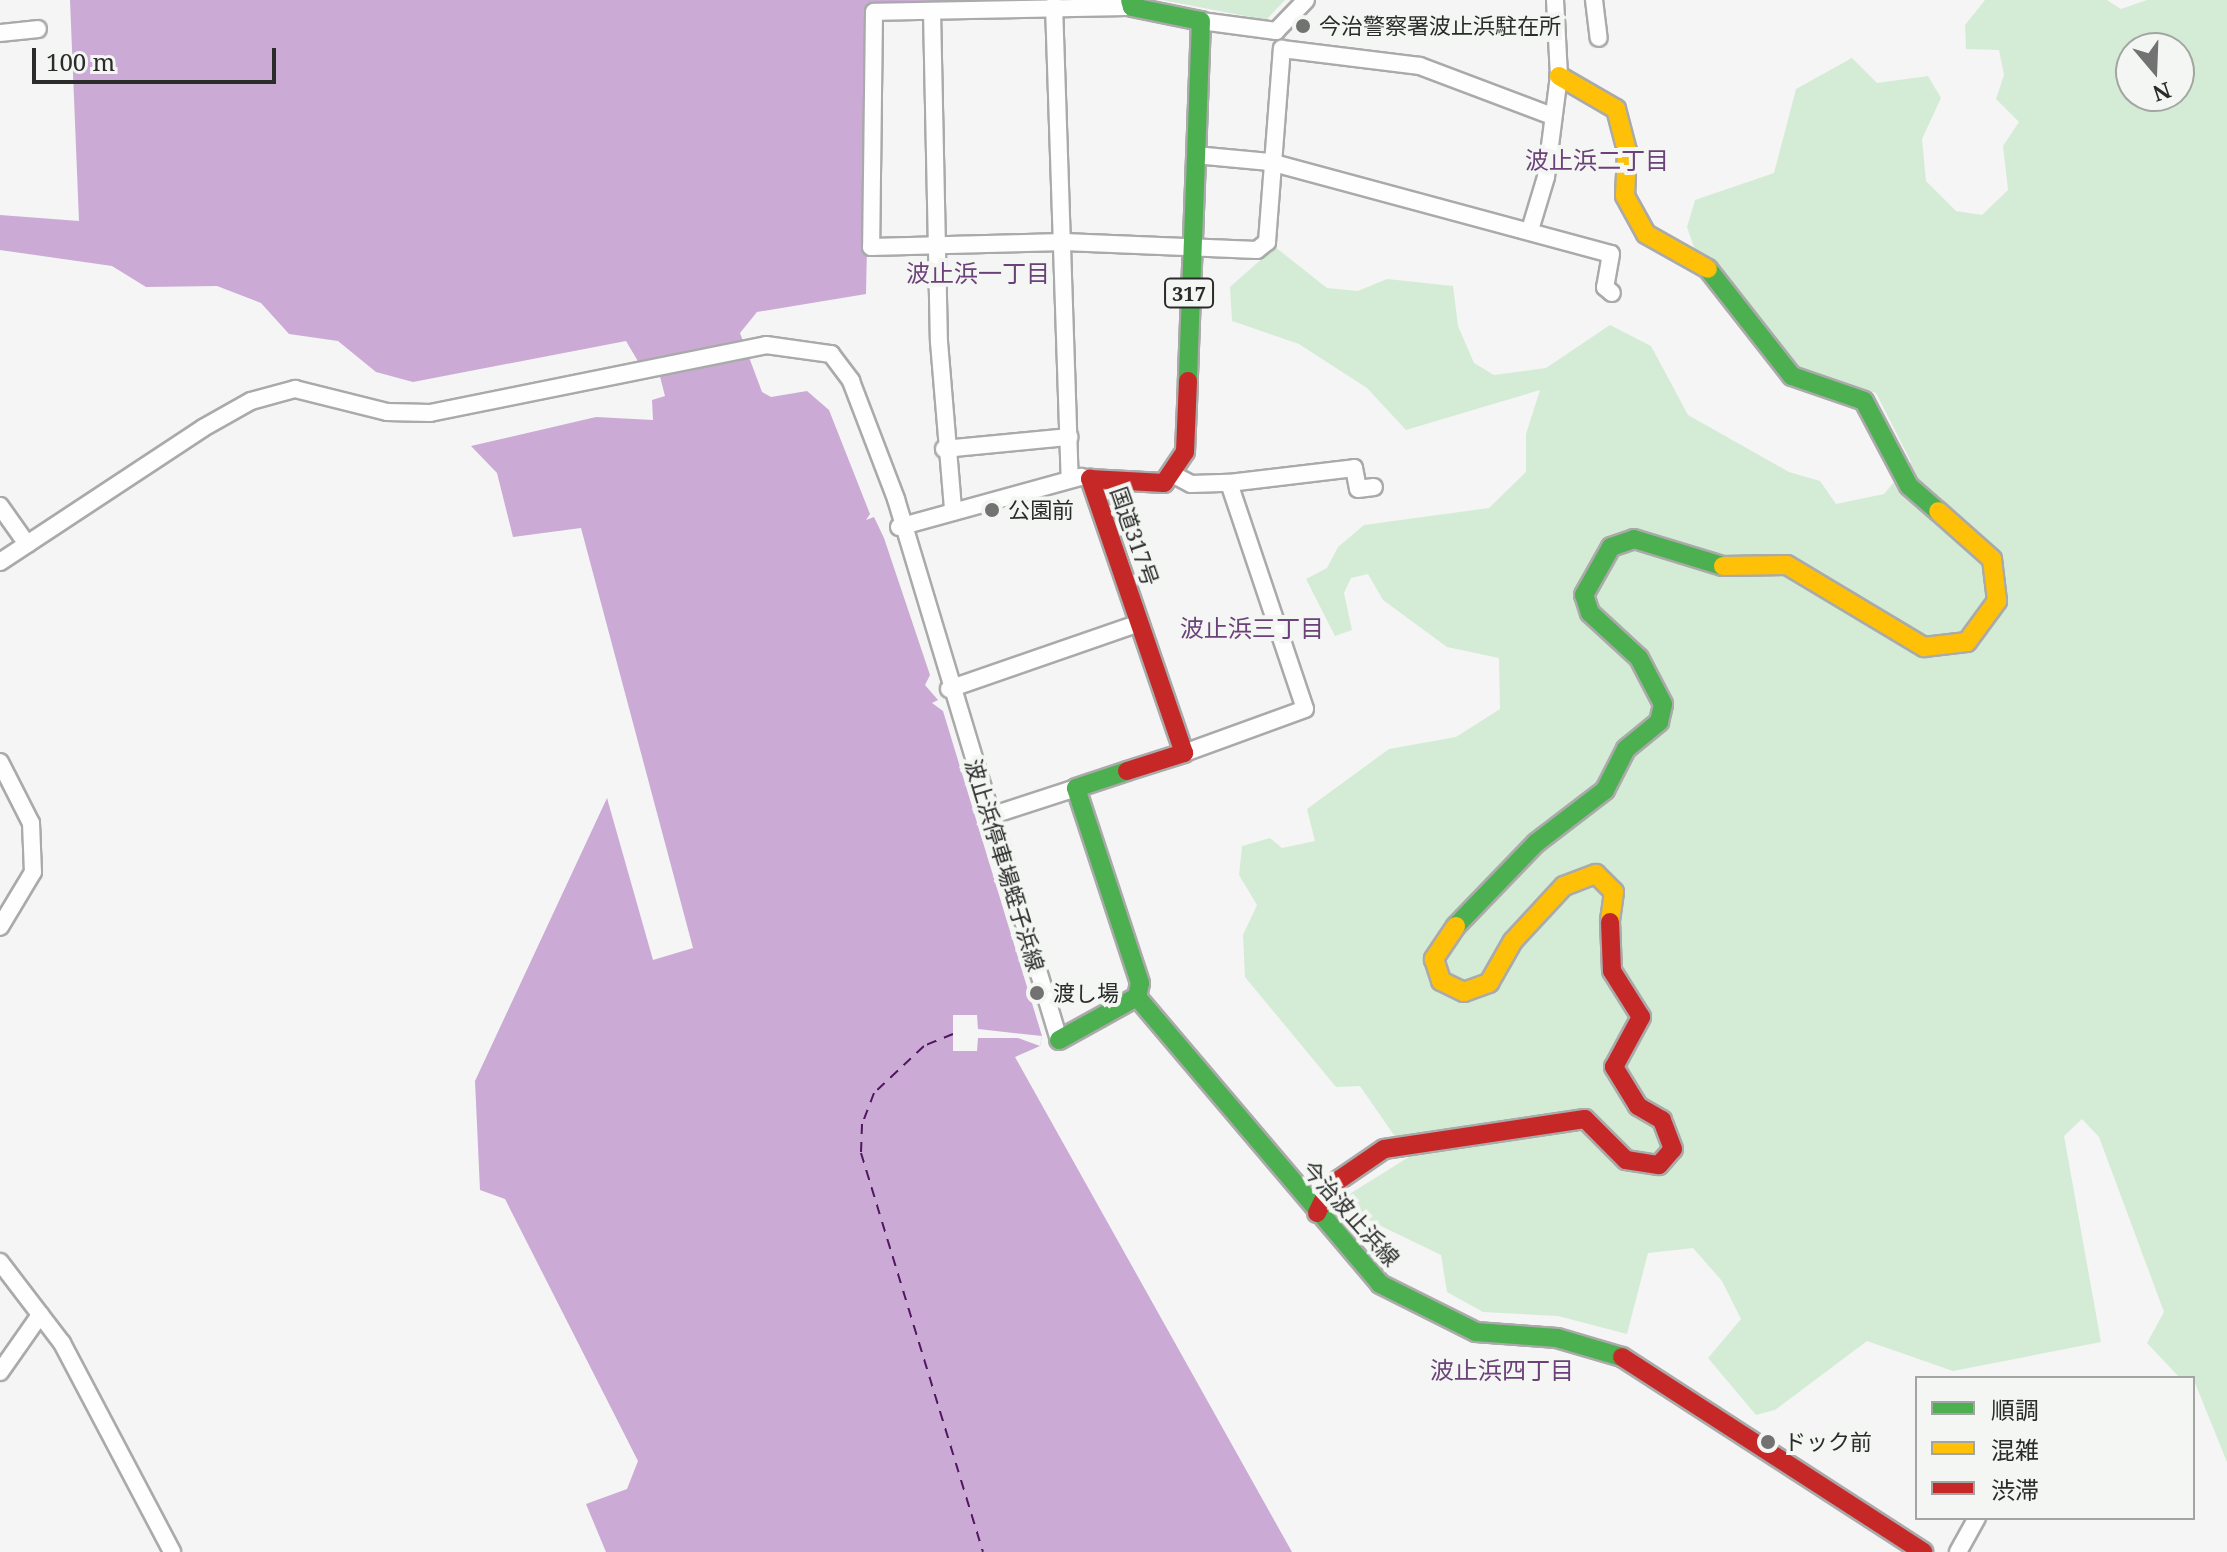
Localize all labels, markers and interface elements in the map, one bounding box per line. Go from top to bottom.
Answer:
place label: 今治警察署波止浜駐在所 [1319,13,1561,39]
marker: 今治警察署波止浜駐在所 [1294,17,1312,35]
scale bar [36,32,280,82]
north arrow [2115,32,2195,112]
text: 100 m [46,45,115,78]
text: N [2149,76,2175,110]
district label: 波止浜二丁目 [1525,146,1669,174]
district label: 波止浜一丁目 [906,259,1050,287]
road number: 317 [1163,277,1215,309]
street label: 国道317号 [1106,483,1164,589]
place label: 公園前 [1008,497,1074,523]
marker: 公園前 [983,501,1001,519]
district label: 波止浜三丁目 [1180,614,1324,642]
street label: 波止浜停車場蛭子浜線 [960,756,1050,974]
place label: 渡し場 [1053,980,1119,1006]
marker: 渡し場 [1028,984,1046,1002]
street label: 今治波止浜線 [1297,1155,1405,1271]
district label: 波止浜四丁目 [1430,1356,1574,1384]
legend [1915,1376,2195,1520]
text: 順調 [1991,1393,2039,1426]
place label: ドック前 [1784,1429,1872,1455]
marker: ドック前 [1759,1433,1777,1451]
text: 混雑 [1991,1433,2039,1466]
text: 渋滞 [1991,1473,2039,1506]

